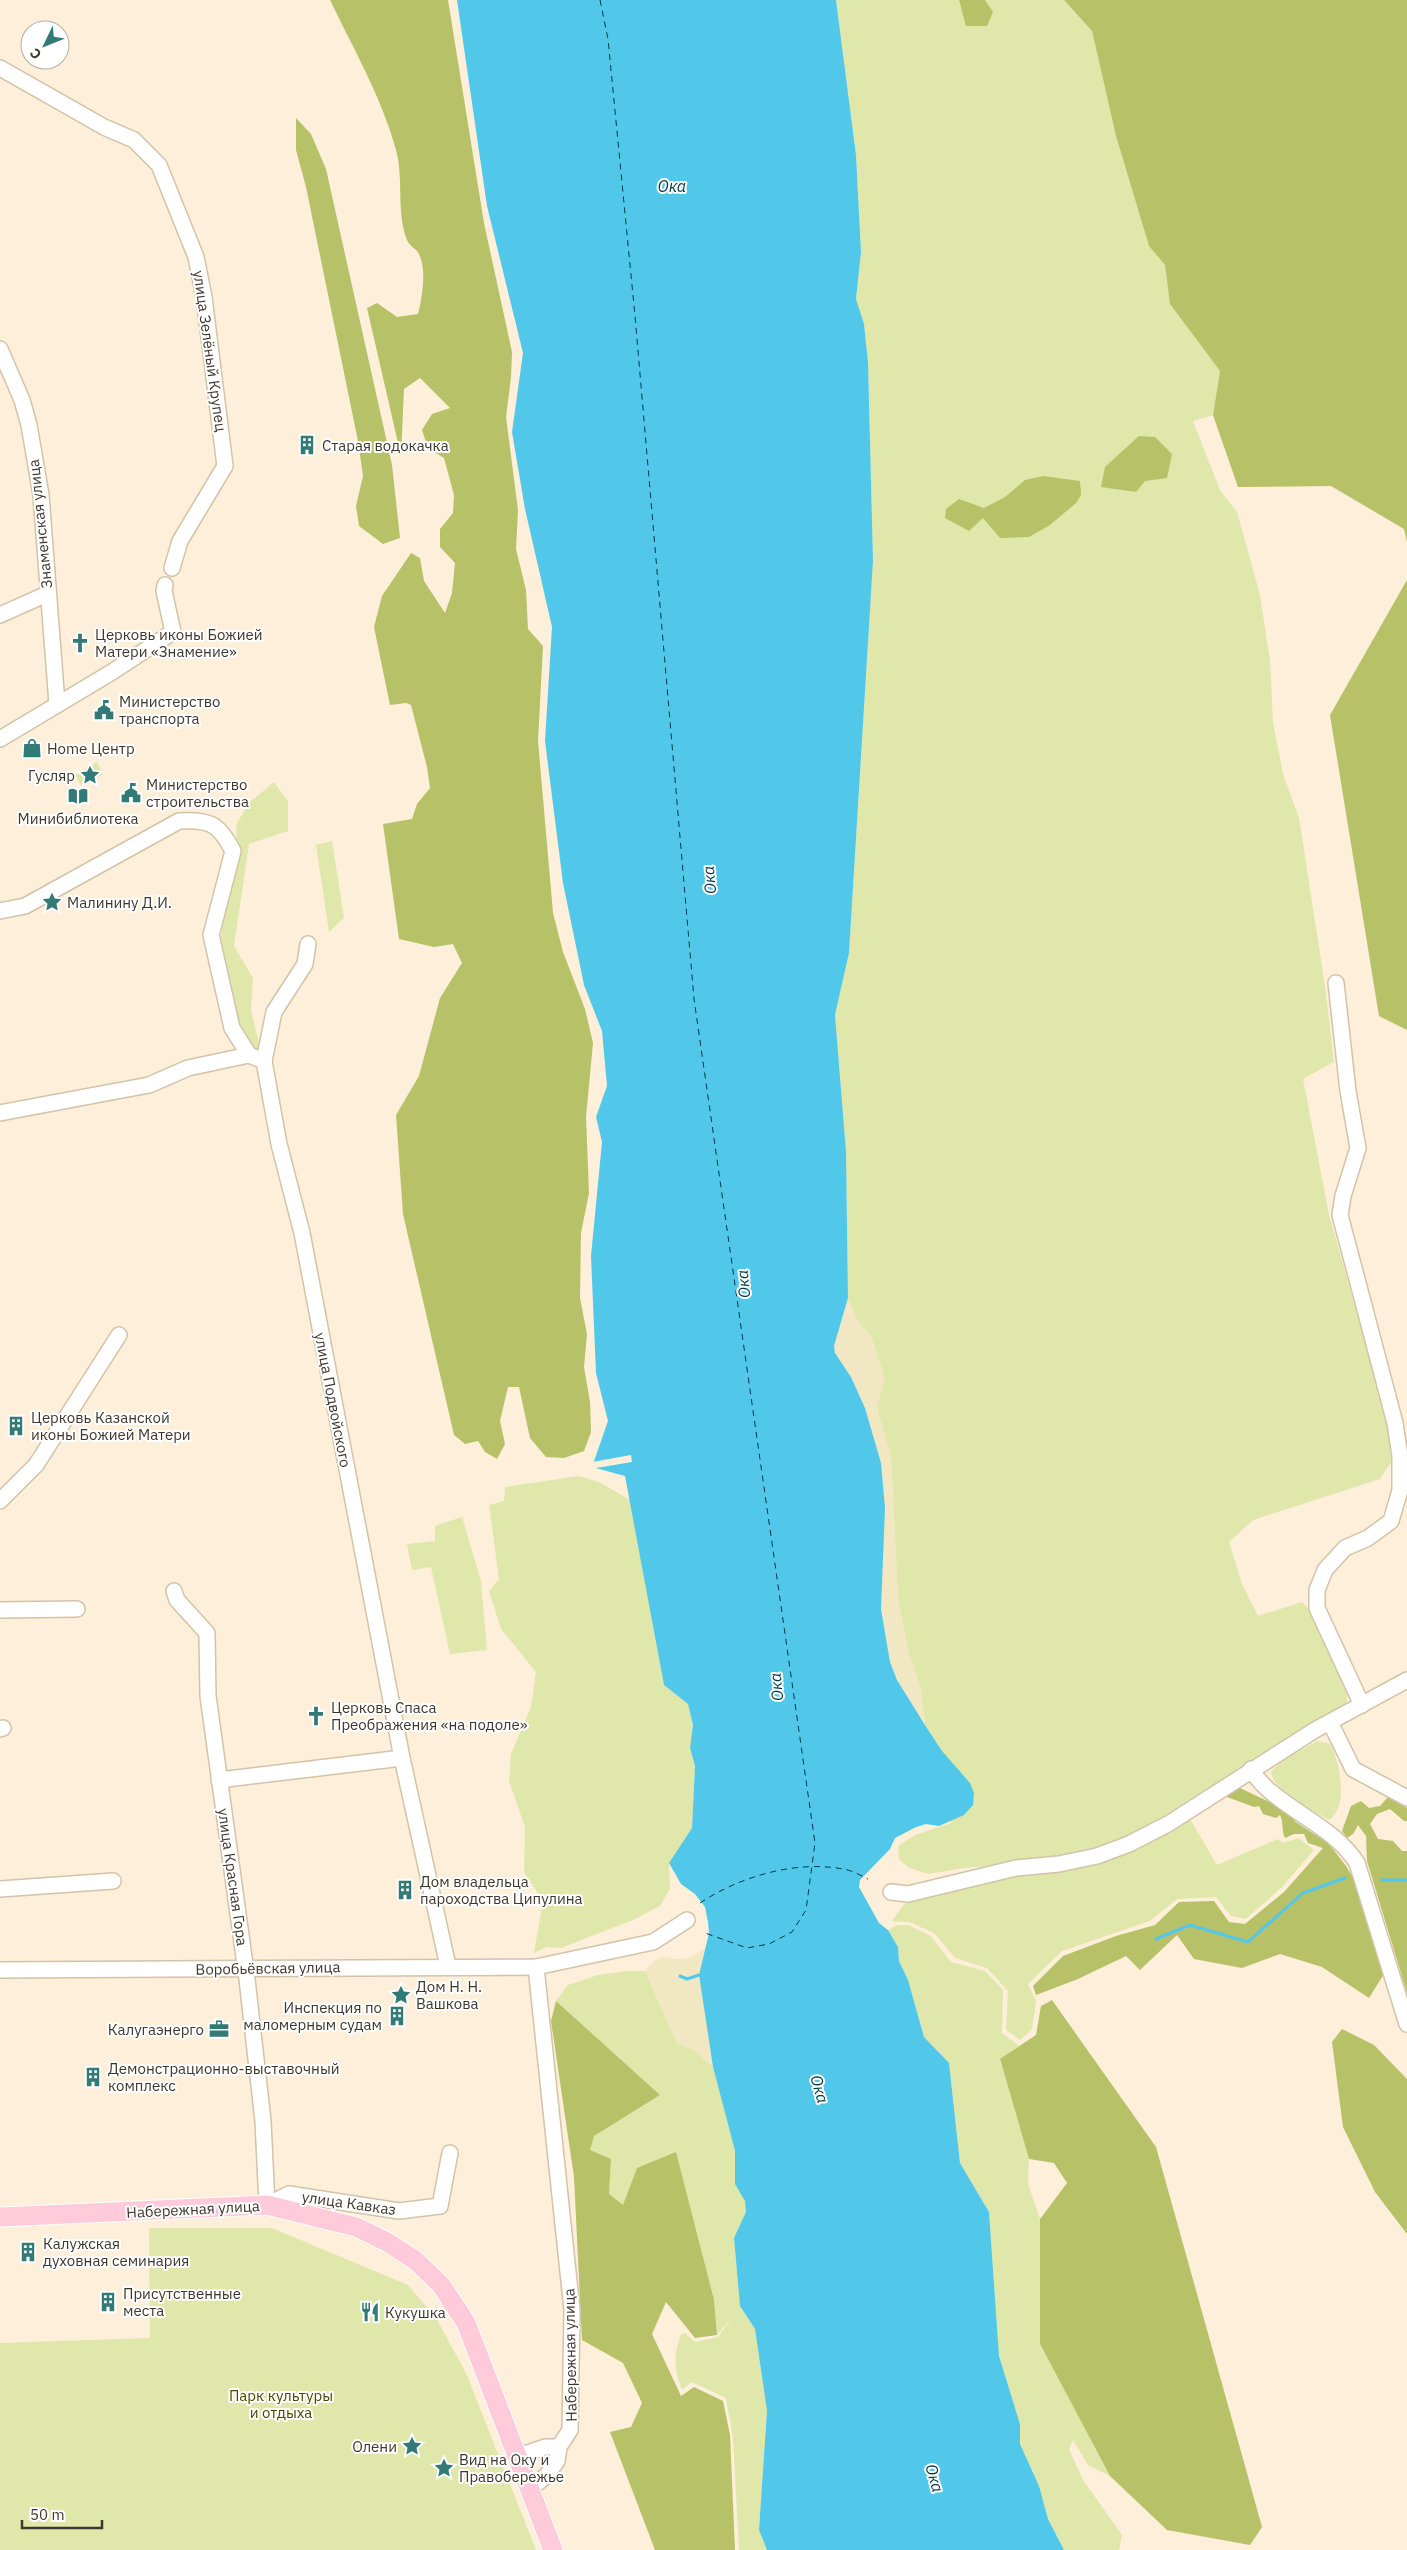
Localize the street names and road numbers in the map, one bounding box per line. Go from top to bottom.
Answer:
street label: улица Зелёный Крупец [189,269,231,433]
street label: Знаменская улица [24,458,56,590]
street label: улица Подвойского [311,1331,355,1469]
street label: улица Красная Гора [214,1807,252,1947]
street label: Воробьёвская улица [195,1957,341,1979]
street label: улица Кавказ [301,2187,397,2219]
street label: Набережная улица [126,2196,260,2222]
street label: Набережная улица [559,2288,581,2422]

